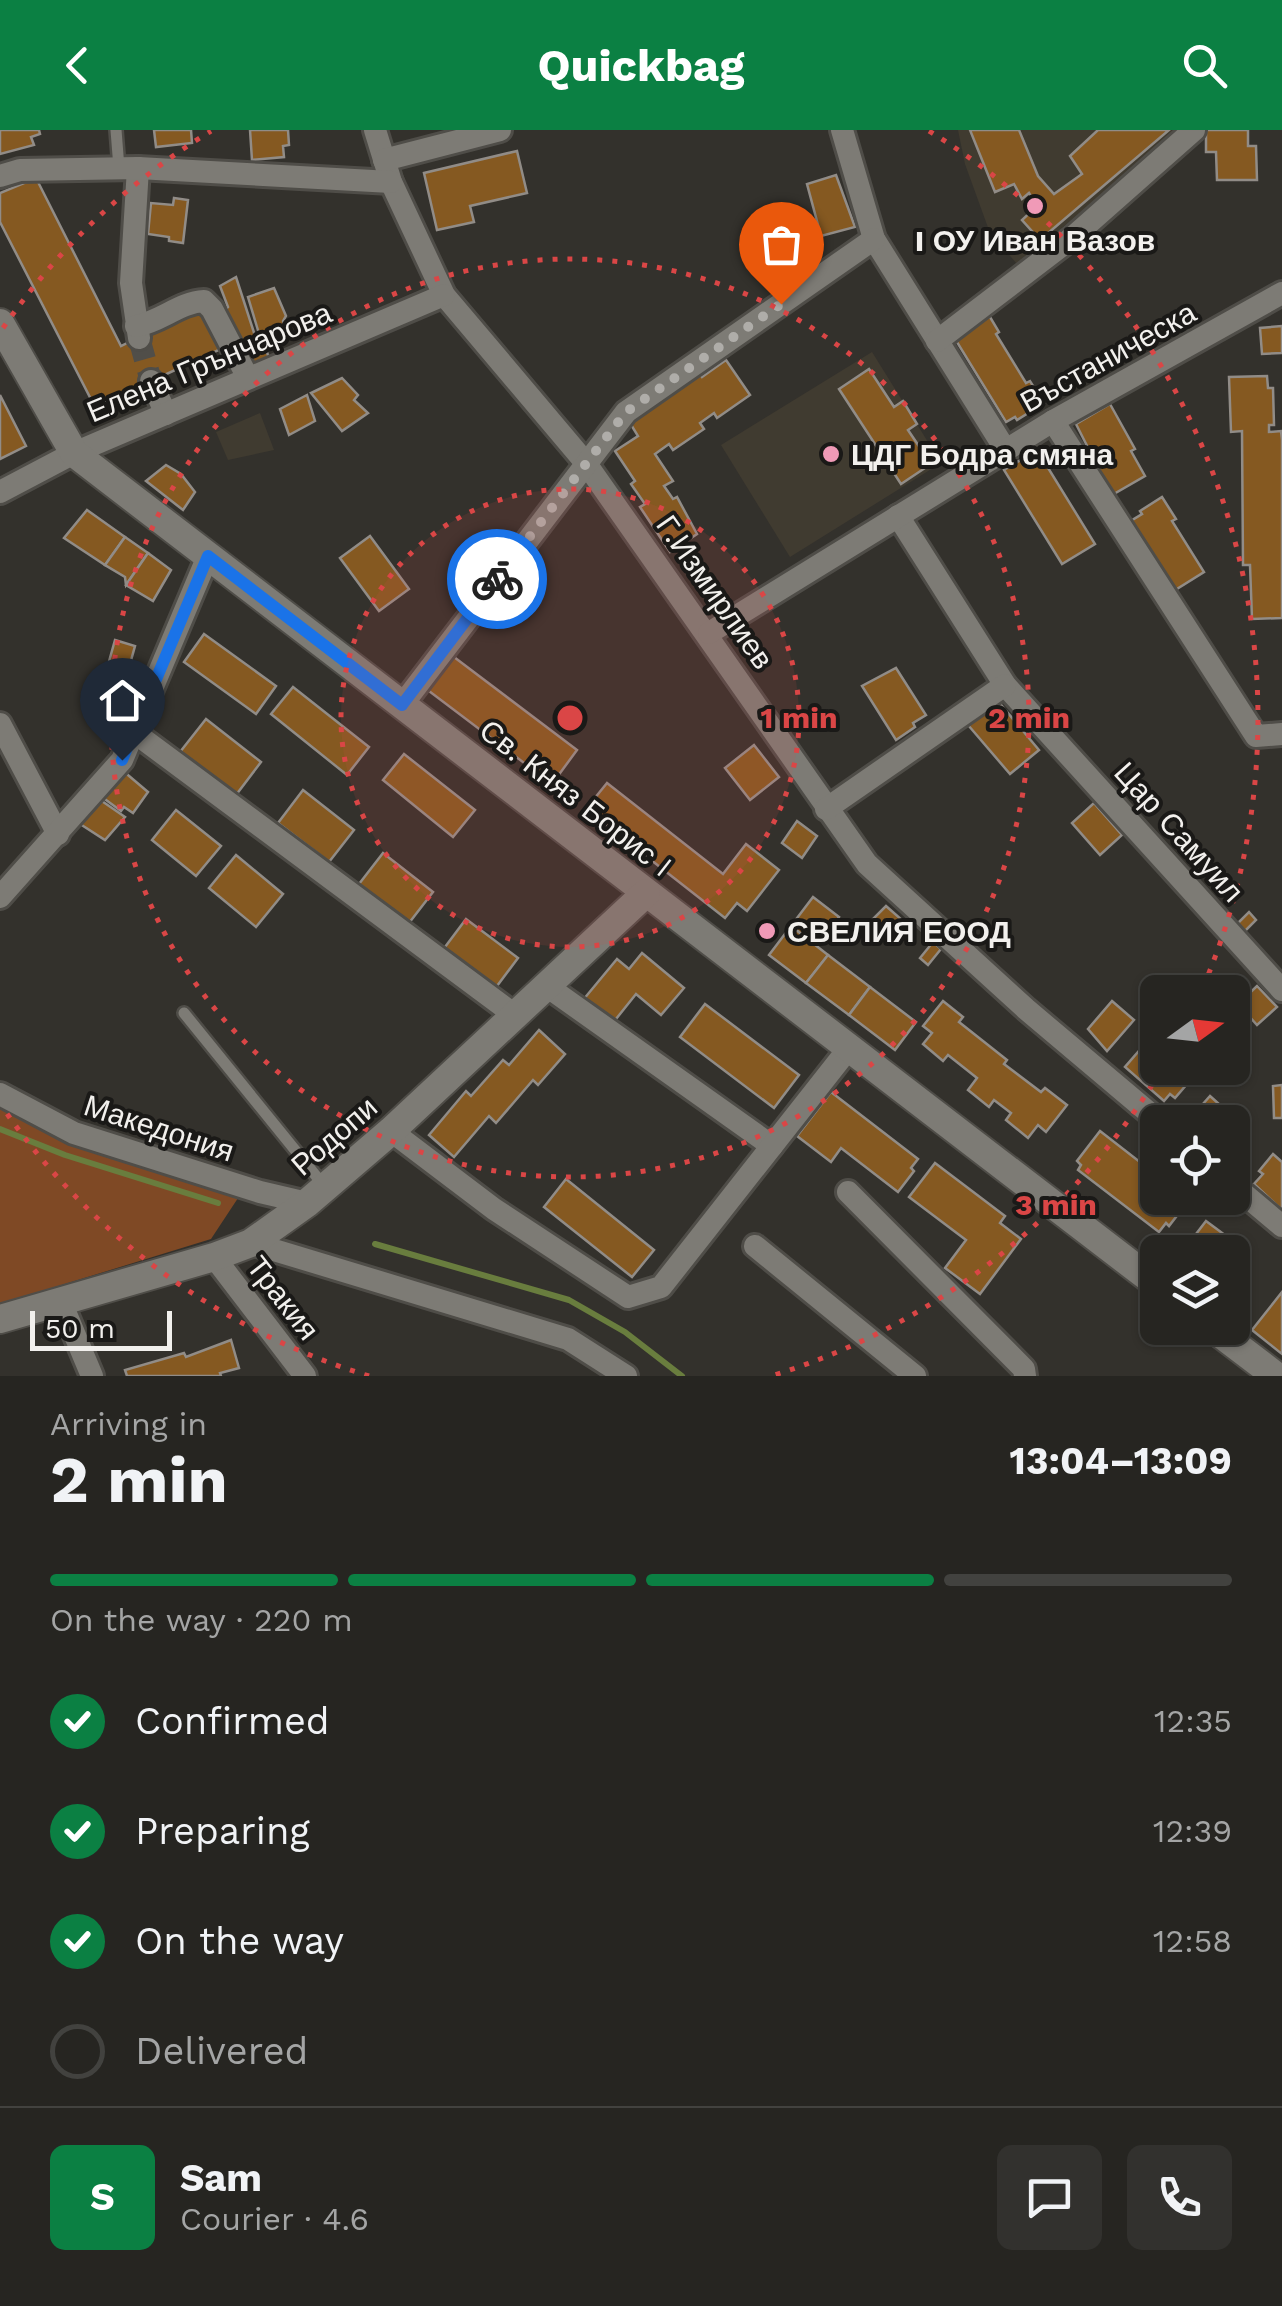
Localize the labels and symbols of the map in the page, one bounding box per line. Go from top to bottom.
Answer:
marker: I ОУ Иван Вазов [1024,195,1046,217]
pin [739,202,824,305]
place label: I ОУ Иван Вазов [915,223,1155,258]
street label: Въстаническа [1014,294,1202,420]
street label: Елена Грънчарова [81,295,337,429]
place label: ЦДГ Бодра смяна [851,437,1113,472]
marker: ЦДГ Бодра смяна [820,443,842,465]
street label: Г.Измирлиев [649,508,781,676]
courier [447,529,547,629]
pin [80,658,165,761]
centre of rings [552,700,588,736]
text: 1 min [760,700,838,735]
text: 2 min [988,700,1070,735]
street label: Св. Княз Борис I [473,712,679,884]
street label: Цар Самуил [1107,755,1251,909]
place label: СВЕЛИЯ ЕООД [787,914,1011,949]
marker: СВЕЛИЯ ЕООД [756,920,778,942]
north arrow [1140,975,1250,1085]
street label: Македония [80,1087,238,1169]
street label: Родопи [284,1089,384,1183]
text: 3 min [1015,1187,1097,1222]
street label: Тракия [240,1249,326,1347]
scale bar [30,1306,172,1350]

